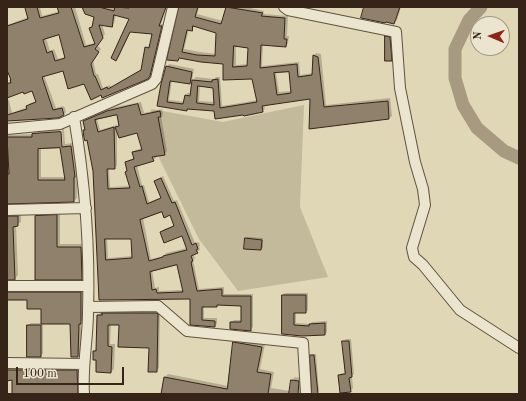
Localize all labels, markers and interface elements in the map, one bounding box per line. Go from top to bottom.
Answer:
north arrow [470,16,510,56]
text: N [473,31,484,40]
scale bar [18,359,126,385]
text: 100 m [23,368,57,380]

